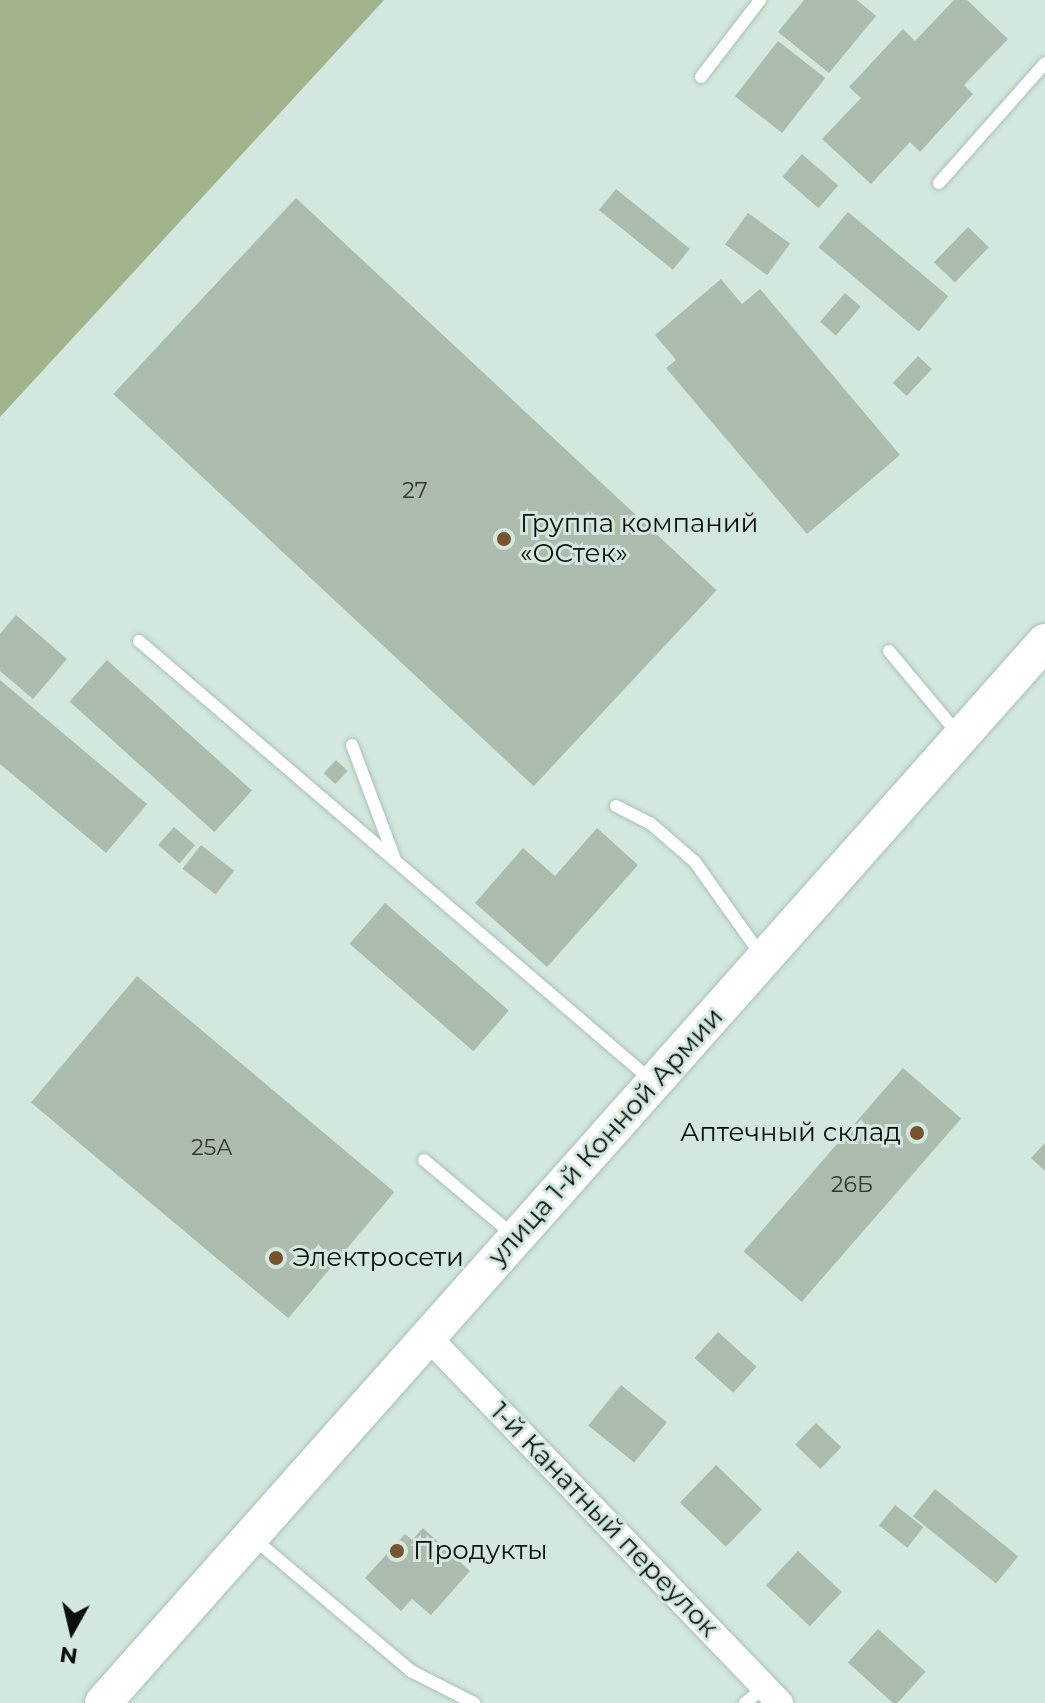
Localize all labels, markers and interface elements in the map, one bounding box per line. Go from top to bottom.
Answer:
house number: 27 [402,478,428,504]
place label: Группа компаний «ОСтек» [520,508,758,570]
marker: Группа компаний «ОСтек» [495,530,513,548]
street label: улица 1-й Конной Армии [482,1002,730,1272]
place label: Аптечный склад [680,1117,901,1149]
marker: Аптечный склад [908,1124,926,1142]
house number: 25А [191,1135,233,1161]
house number: 26Б [831,1172,873,1198]
place label: Электросети [292,1242,464,1274]
marker: Электросети [267,1249,285,1267]
street label: 1-й Канатный переулок [484,1396,724,1644]
place label: Продукты [413,1535,548,1567]
marker: Продукты [388,1542,406,1560]
north arrow [32,1591,112,1671]
text: N [58,1641,79,1670]

